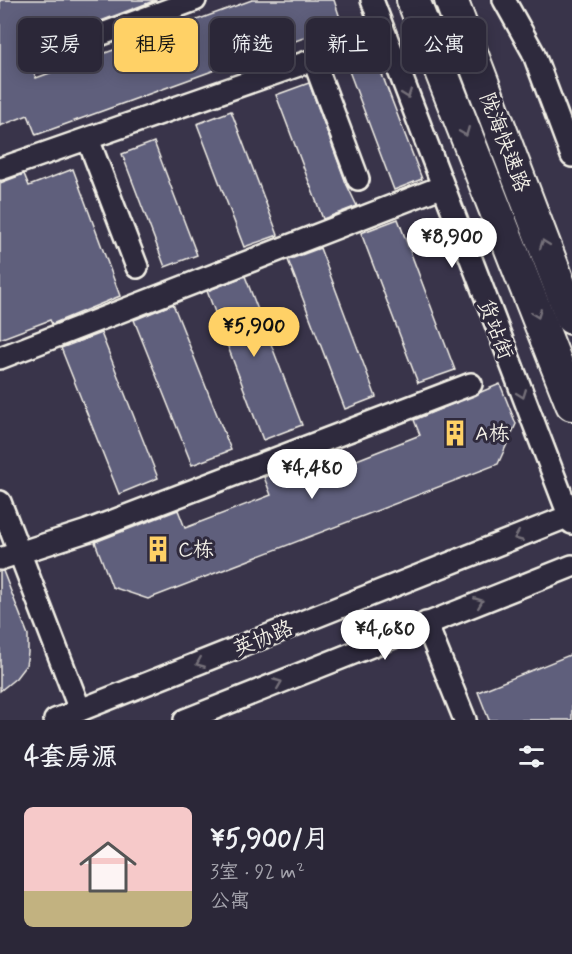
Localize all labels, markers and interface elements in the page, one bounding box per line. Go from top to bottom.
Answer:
chip: 买房 [18,18,102,72]
chip: 租房 [114,18,198,72]
chip: 筛选 [210,18,294,72]
chip: 新上 [306,18,390,72]
chip: 公寓 [402,18,486,72]
one-way arrow [399,88,412,99]
street label: 陇海快速路 [472,88,536,196]
one-way arrow [458,126,470,137]
pin: ¥8,900 [403,218,501,269]
text: ¥8,900 [421,224,483,251]
one-way arrow [538,239,551,250]
street label: 货站街 [471,295,519,364]
pin: ¥5,900 [205,307,303,358]
one-way arrow [529,308,542,319]
text: ¥5,900 [223,313,285,340]
one-way arrow [514,388,527,399]
building icon: A栋 [440,418,470,448]
place label: A栋 [475,420,510,448]
pin: ¥4,480 [263,449,361,500]
text: ¥4,480 [281,455,343,482]
one-way arrow [513,530,524,542]
building icon: C栋 [143,534,173,564]
place label: C栋 [178,536,214,564]
one-way arrow [473,597,484,609]
pin: ¥4,680 [336,610,434,661]
street label: 英协路 [229,614,298,664]
text: ¥4,680 [355,616,415,643]
one-way arrow [195,656,206,668]
one-way arrow [273,677,283,690]
icon: filters [515,740,548,773]
text: 4套房源 [24,741,117,775]
text: ¥5,900/月 [210,823,329,857]
icon: home [72,831,144,903]
text: 3室 · 92 m² [210,859,305,886]
text: 公寓 [210,888,250,915]

